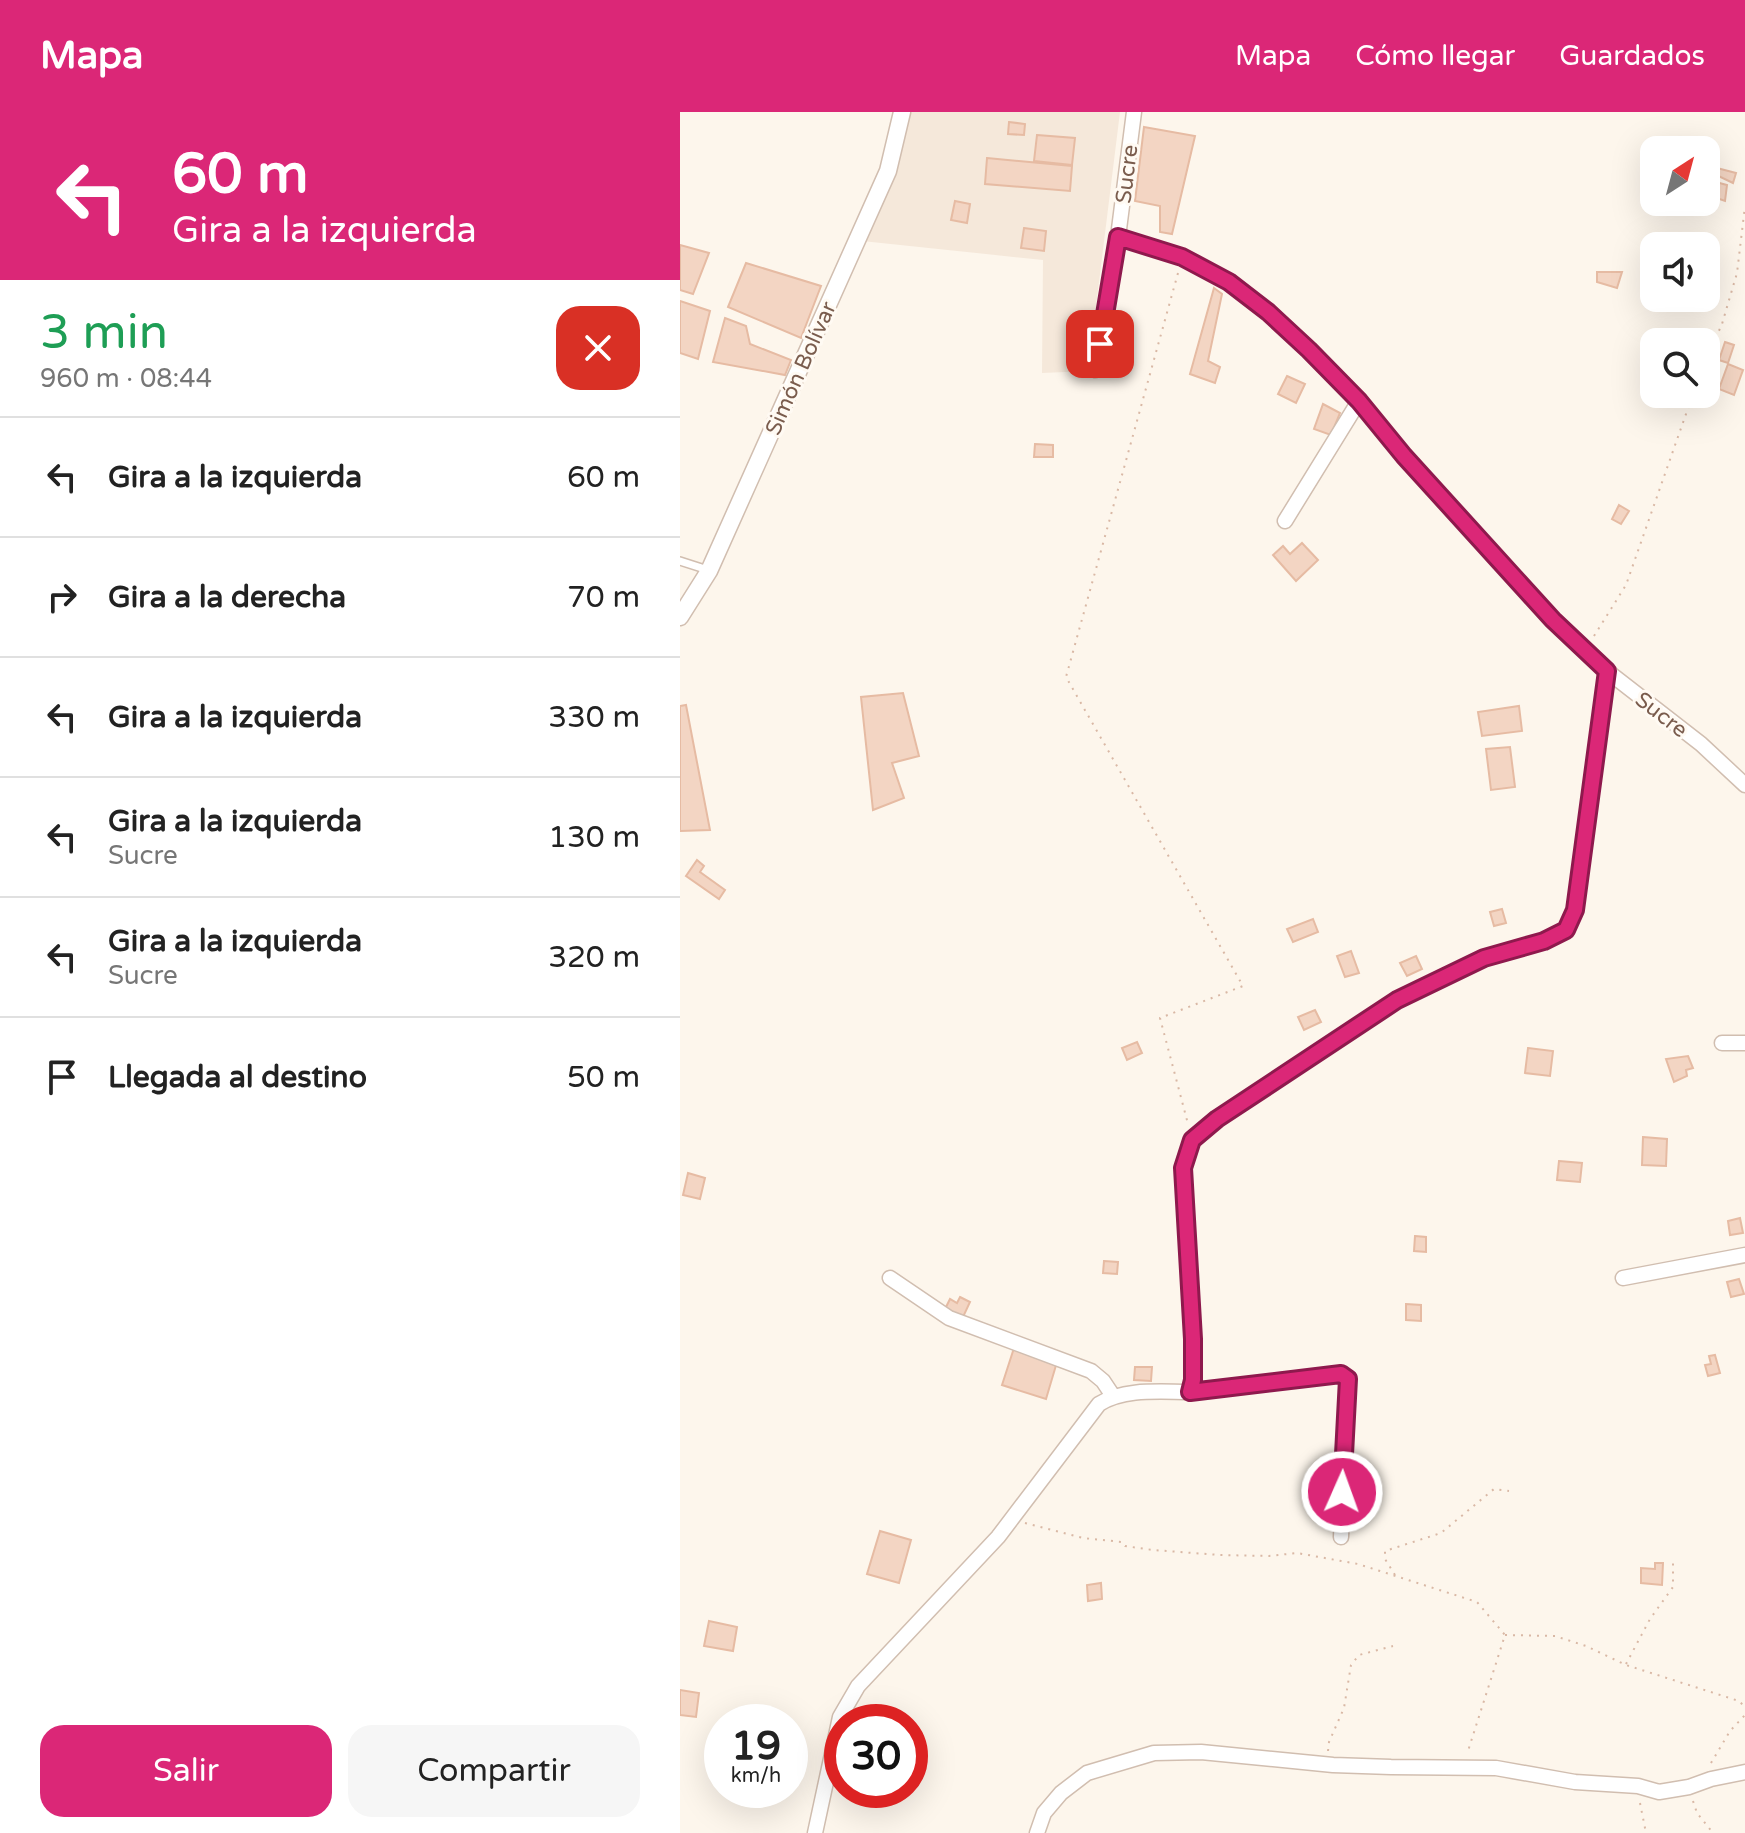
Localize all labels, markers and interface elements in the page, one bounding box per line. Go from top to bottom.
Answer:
text: Mapa [40,33,143,79]
text: Mapa [1235,39,1311,73]
text: Cómo llegar [1355,39,1515,73]
text: Guardados [1559,39,1705,73]
north arrow [1640,136,1720,216]
map controls [1640,136,1720,408]
text: 60 m [172,141,308,208]
street label: Sucre [1110,143,1143,205]
icon: left [40,144,144,248]
text: Gira a la izquierda [172,209,477,252]
button: sound [1640,232,1720,312]
street label: Simón Bolívar [760,297,842,439]
text: 3 min [40,304,168,362]
button: close [556,306,640,390]
pin [1066,310,1134,378]
icon: arrive [1078,322,1122,366]
button: search [1640,328,1720,408]
text: 960 m · 08:44 [40,363,212,394]
icon: left [40,455,84,499]
text: Gira a la izquierda [108,459,362,496]
text: 60 m [567,459,640,496]
icon: right [40,575,84,619]
text: Gira a la derecha [108,579,346,616]
text: 70 m [567,579,640,616]
street label: Sucre [1630,686,1693,743]
icon: left [40,695,84,739]
text: Gira a la izquierda [108,699,362,736]
text: 330 m [548,699,640,736]
text: Gira a la izquierda [108,803,362,840]
icon: left [40,815,84,859]
text: 130 m [548,819,640,856]
text: Sucre [108,840,178,871]
text: Gira a la izquierda [108,923,362,960]
icon: left [40,935,84,979]
text: 320 m [548,939,640,976]
text: Sucre [108,960,178,991]
icon: arrive [40,1055,84,1099]
text: Llegada al destino [108,1059,367,1096]
text: 50 m [567,1059,640,1096]
position arrow [1300,1450,1384,1534]
speed limit sign: 30 [824,1704,928,1808]
text: 19 [731,1722,781,1770]
button: Salir [40,1725,332,1817]
button: Compartir [348,1725,640,1817]
text: km/h [731,1764,781,1788]

